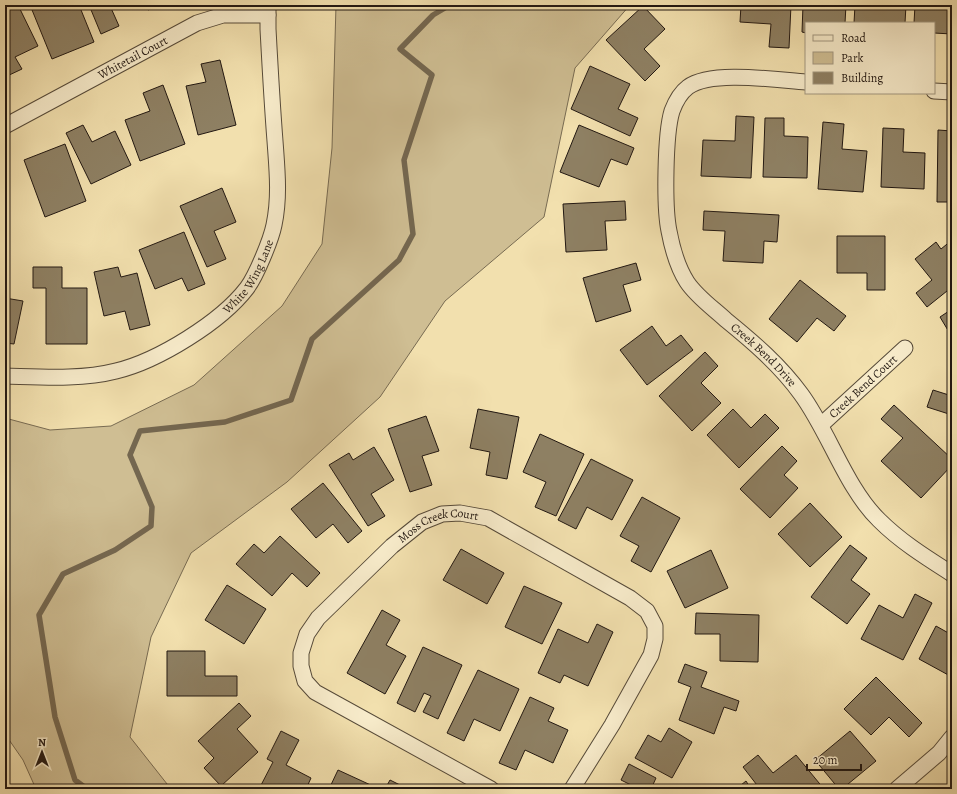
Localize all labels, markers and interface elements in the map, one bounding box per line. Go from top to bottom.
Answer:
legend [805,22,935,94]
text: Road [841,30,867,46]
street label: Whitetail Court [94,32,170,83]
text: Park [841,50,864,66]
text: Building [841,70,883,86]
street label: White Wing Lane [219,237,277,318]
street label: Creek Bend Drive [728,319,800,390]
street label: Creek Bend Court [826,351,901,422]
street label: Moss Creek Court [394,505,480,546]
north arrow [22,732,62,772]
text: N [38,735,46,750]
scale bar [807,746,861,772]
text: 20 m [813,752,837,768]

